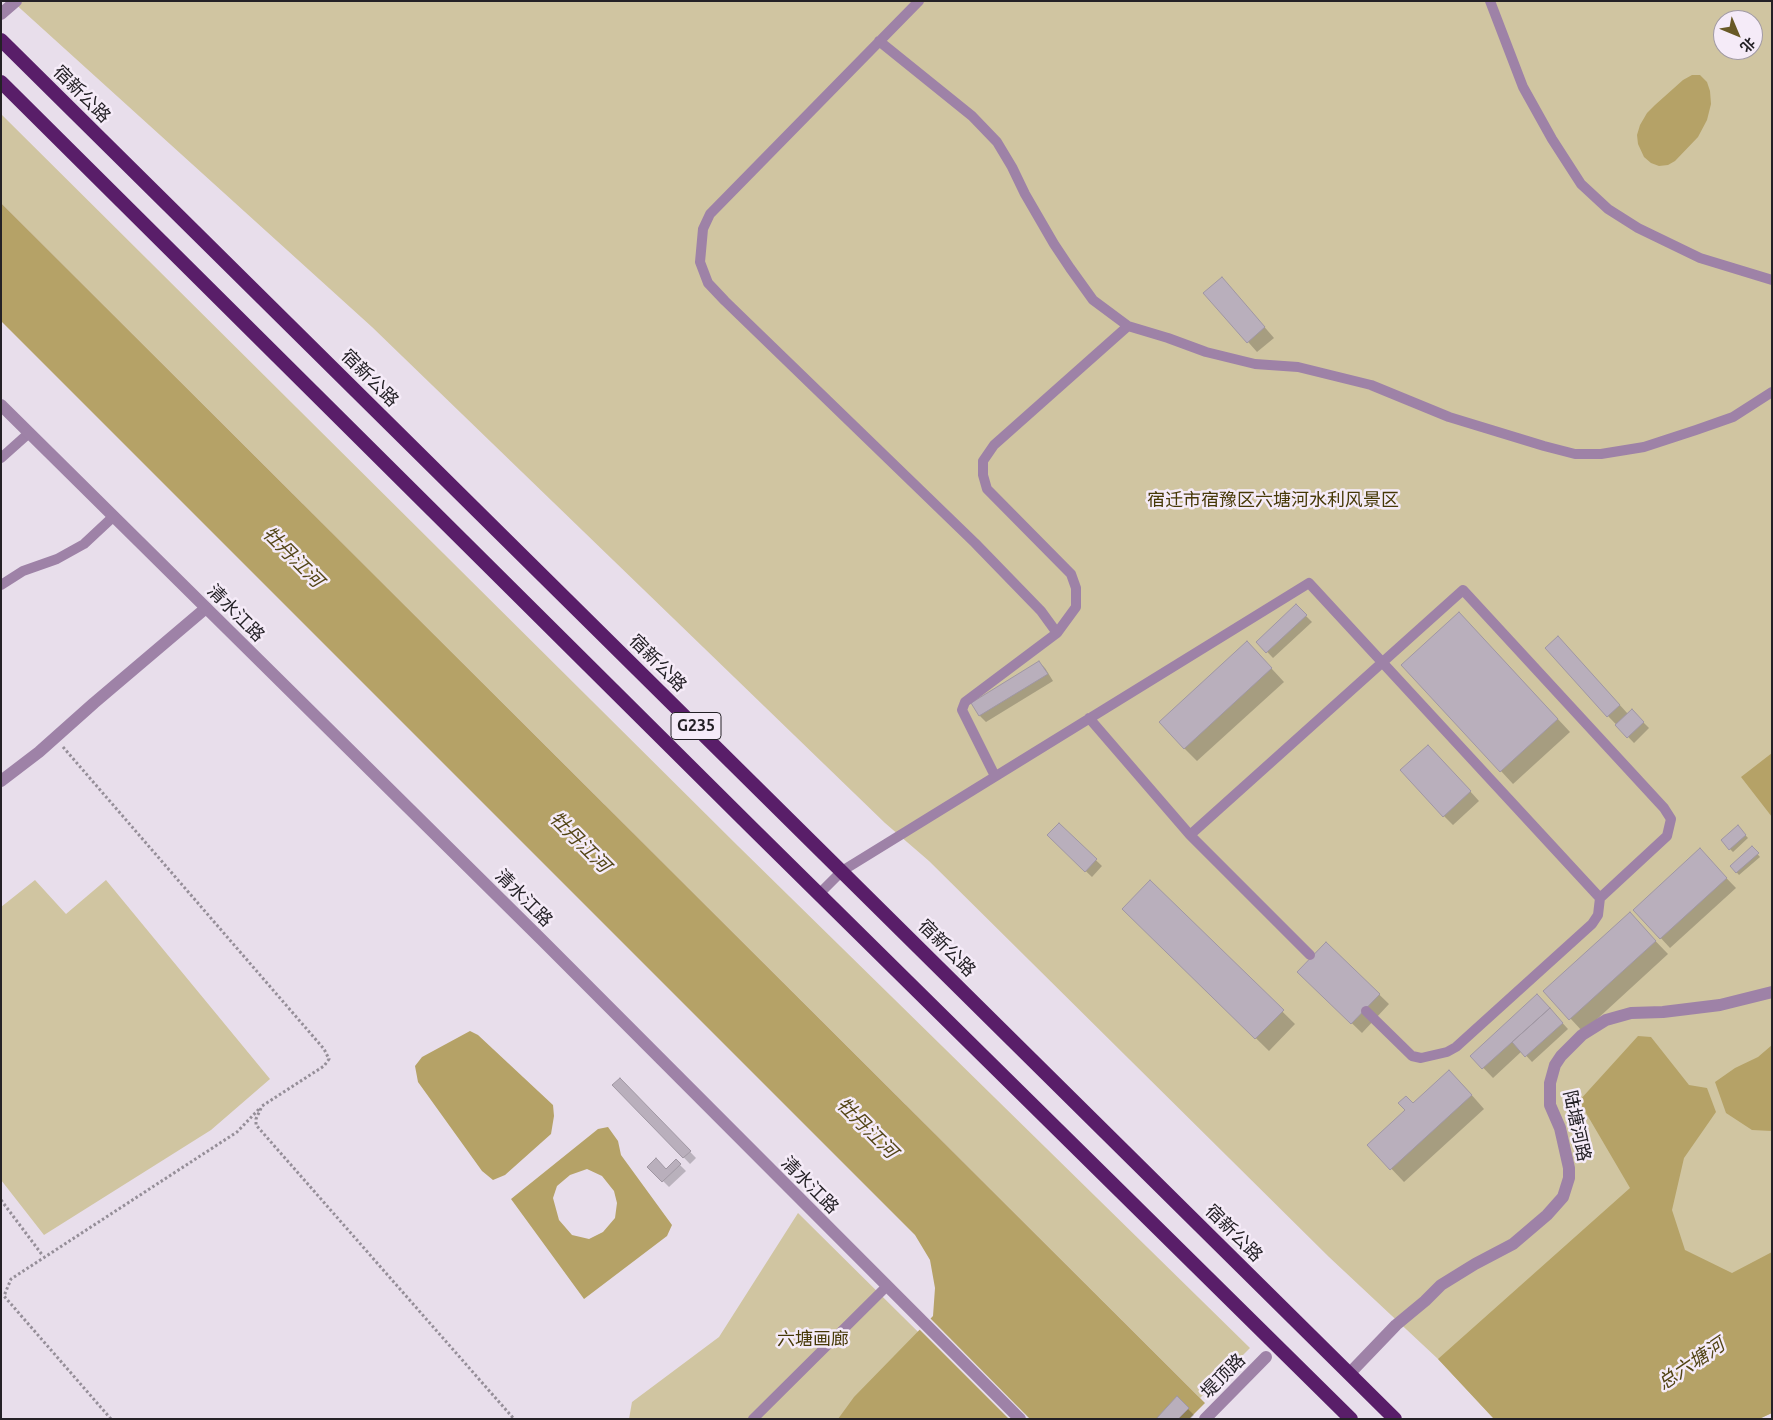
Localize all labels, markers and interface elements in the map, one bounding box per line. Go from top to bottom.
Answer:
north arrow [1713,10,1763,60]
text: 北 [1737,34,1759,56]
street label: 宿新公路 [49,61,115,127]
street label: 宿新公路 [337,345,403,411]
park label: 宿迁市宿豫区六塘河水利风景区 [1147,489,1399,511]
water label: 牡丹江河 [258,522,328,592]
street label: 清水江路 [203,580,269,646]
street label: 宿新公路 [625,630,691,696]
road number: G235 [671,712,721,739]
water label: 牡丹江河 [545,807,615,877]
street label: 清水江路 [491,865,557,931]
street label: 宿新公路 [914,915,980,981]
street label: 陆塘河路 [1559,1089,1595,1163]
water label: 牡丹江河 [832,1093,902,1163]
street label: 清水江路 [777,1152,843,1218]
street label: 宿新公路 [1201,1200,1267,1266]
park label: 六塘画廊 [777,1328,849,1350]
water label: 总六塘河 [1653,1333,1729,1395]
street label: 堤顶路 [1196,1349,1250,1403]

